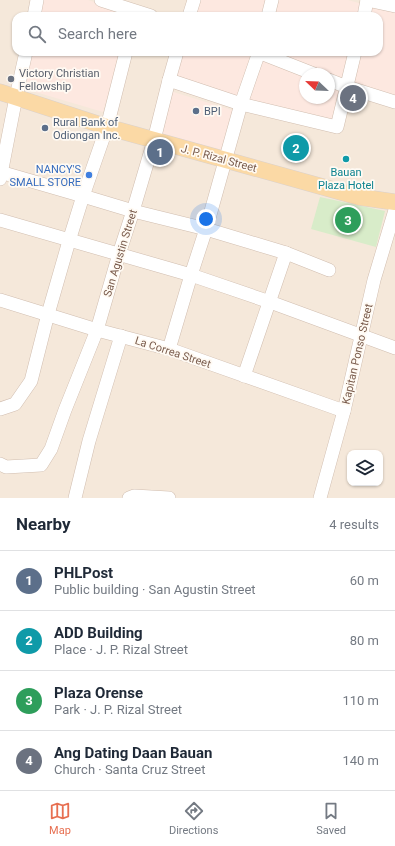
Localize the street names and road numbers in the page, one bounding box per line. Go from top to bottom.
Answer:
street label: J. P. Rizal Street [180,142,259,175]
street label: San Agustin Street [101,208,140,298]
street label: Kapitan Ponso Street [340,302,375,406]
street label: La Correa Street [133,334,213,371]

